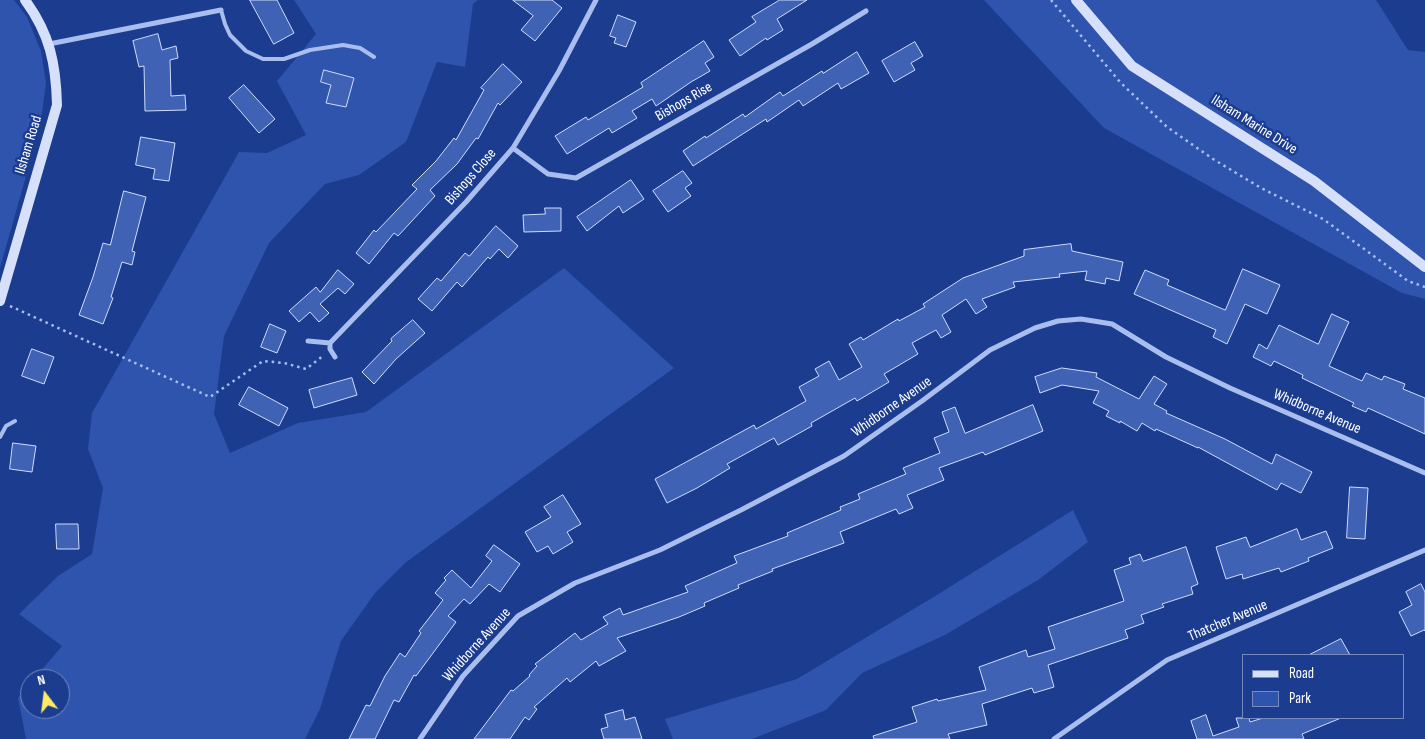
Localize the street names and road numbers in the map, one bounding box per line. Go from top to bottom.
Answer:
street label: Bishops Rise [652,79,716,125]
street label: Ilsham Marine Drive [1208,91,1300,159]
street label: Ilsham Road [12,113,46,177]
street label: Bishops Close [442,145,500,209]
street label: Whidborne Avenue [849,373,935,441]
street label: Whidborne Avenue [1270,385,1364,439]
street label: Thatcher Avenue [1186,596,1270,646]
street label: Whidborne Avenue [439,604,515,686]

